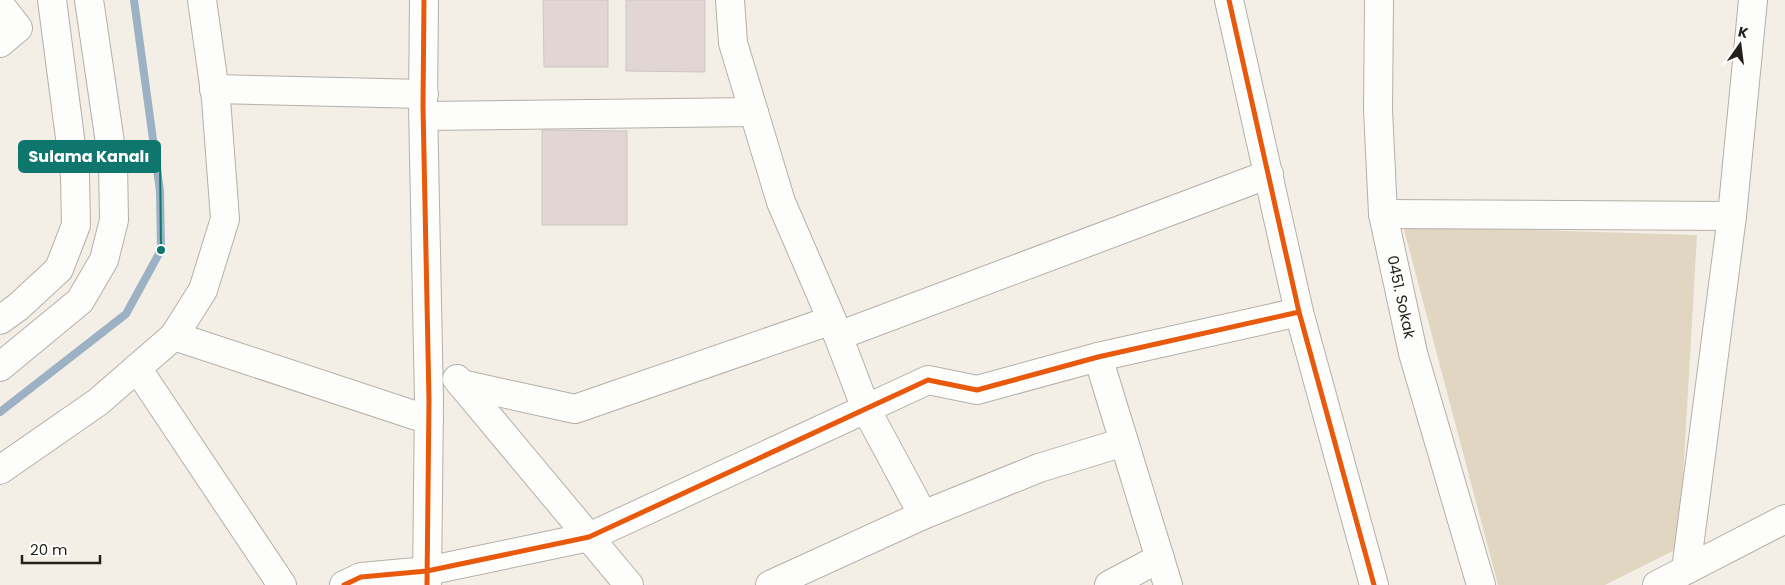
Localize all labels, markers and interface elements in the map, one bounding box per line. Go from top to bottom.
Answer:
north arrow [1715,20,1765,70]
text: K [1736,22,1751,43]
callout: Sulama Kanalı [19,141,160,172]
text: Sulama Kanalı [29,145,149,168]
street label: 0451. Sokak [1382,253,1421,341]
scale bar [22,532,100,564]
text: 20 m [30,539,68,560]

